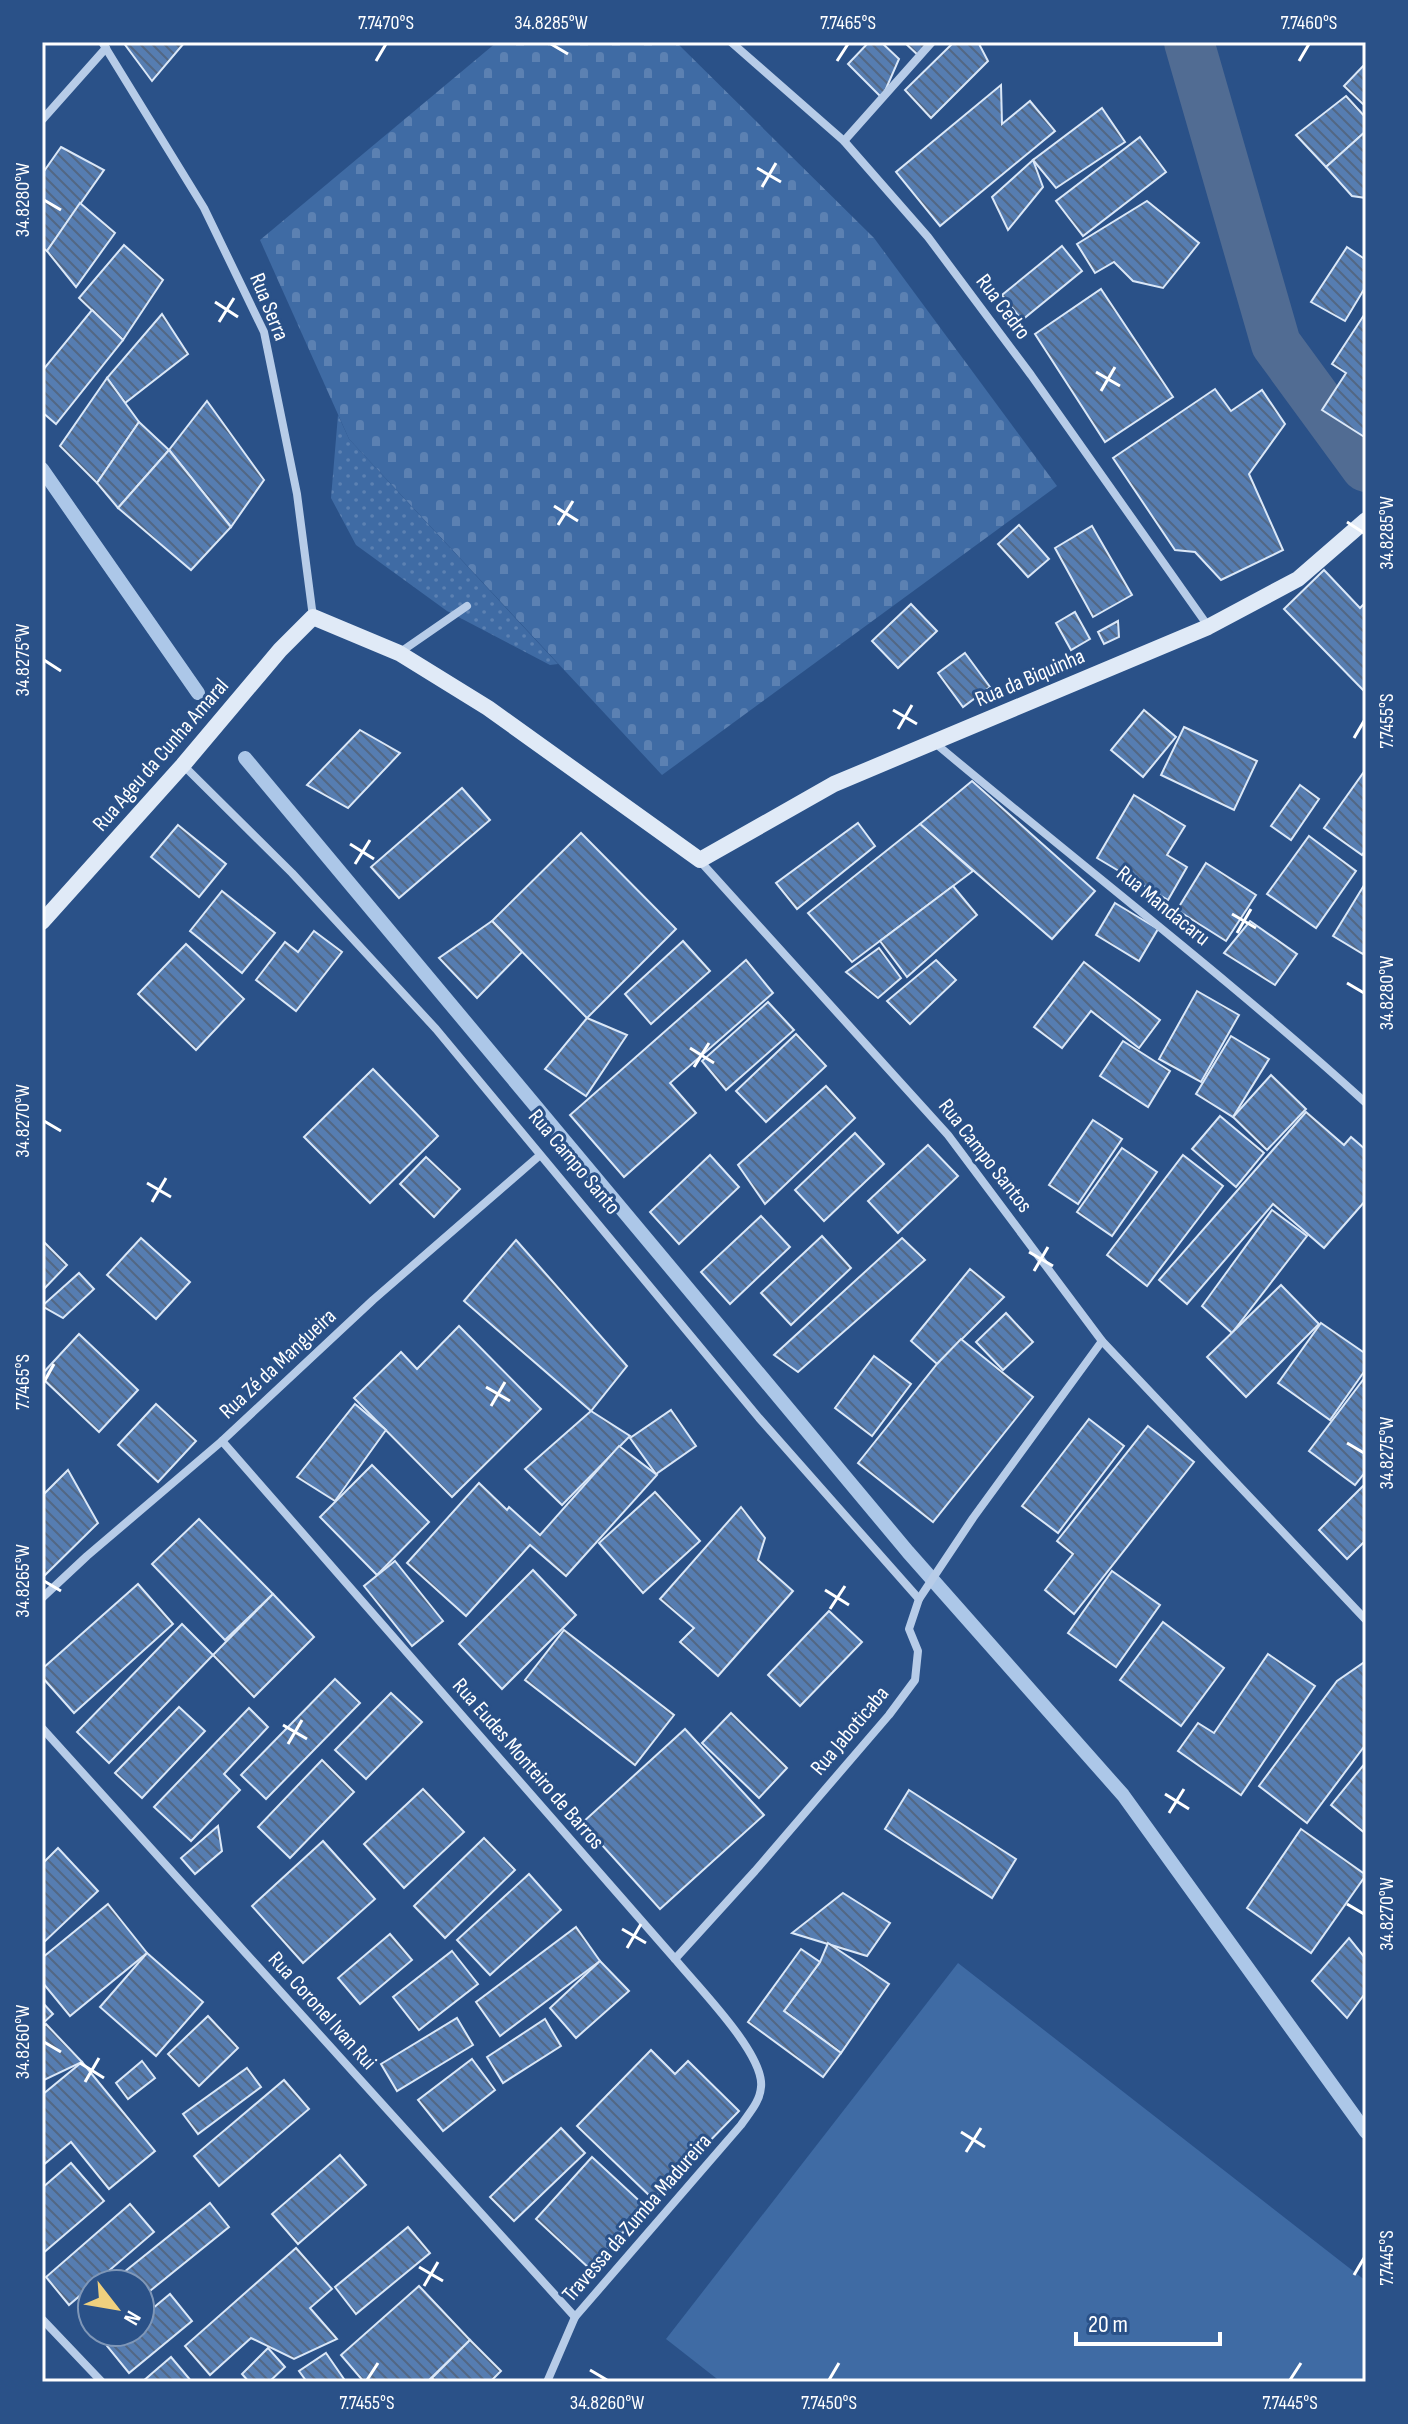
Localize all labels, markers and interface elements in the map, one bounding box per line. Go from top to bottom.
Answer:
text: 7.7470°S [358,11,414,35]
text: 34.8285°W [514,11,588,35]
text: 7.7465°S [820,11,876,35]
text: 7.7460°S [1281,11,1337,35]
text: 34.8280°W [11,163,35,237]
street label: Rua Serra [243,269,295,345]
street label: Rua Cedro [970,269,1036,345]
text: 34.8285°W [1375,496,1399,570]
text: 34.8275°W [11,624,35,696]
street label: Rua da Biquinha [971,643,1089,713]
street label: Rua Ageu da Cunha Amaral [87,673,235,837]
text: 7.7455°S [1375,693,1399,749]
street label: Rua Mandacaru [1111,860,1215,952]
text: 34.8280°W [1375,956,1399,1030]
text: 34.8270°W [11,1084,35,1158]
street label: Rua Campo Santos [932,1094,1038,1218]
street label: Rua Campo Santo [522,1104,626,1220]
street label: Rua Zé da Mangueira [214,1303,342,1425]
text: 7.7465°S [11,1354,35,1410]
text: 34.8275°W [1375,1417,1399,1489]
text: 34.8265°W [11,1544,35,1618]
street label: Rua Eudes Monteiro de Barros [446,1673,610,1855]
street label: Rua Jaboticaba [805,1681,895,1781]
text: 34.8270°W [1375,1877,1399,1951]
street label: Rua Coronel Ivan Rui [262,1946,382,2076]
text: 34.8260°W [11,2005,35,2079]
street label: Travessa da Zumba Madureira [557,2128,717,2308]
text: 7.7445°S [1375,2230,1399,2286]
north arrow [76,2268,156,2348]
scale bar [1076,2296,1220,2346]
text: N [117,2306,146,2330]
text: 20 m [1088,2310,1128,2339]
text: 7.7455°S [339,2391,395,2415]
text: 34.8260°W [570,2391,644,2415]
text: 7.7450°S [801,2391,857,2415]
text: 7.7445°S [1262,2391,1318,2415]

